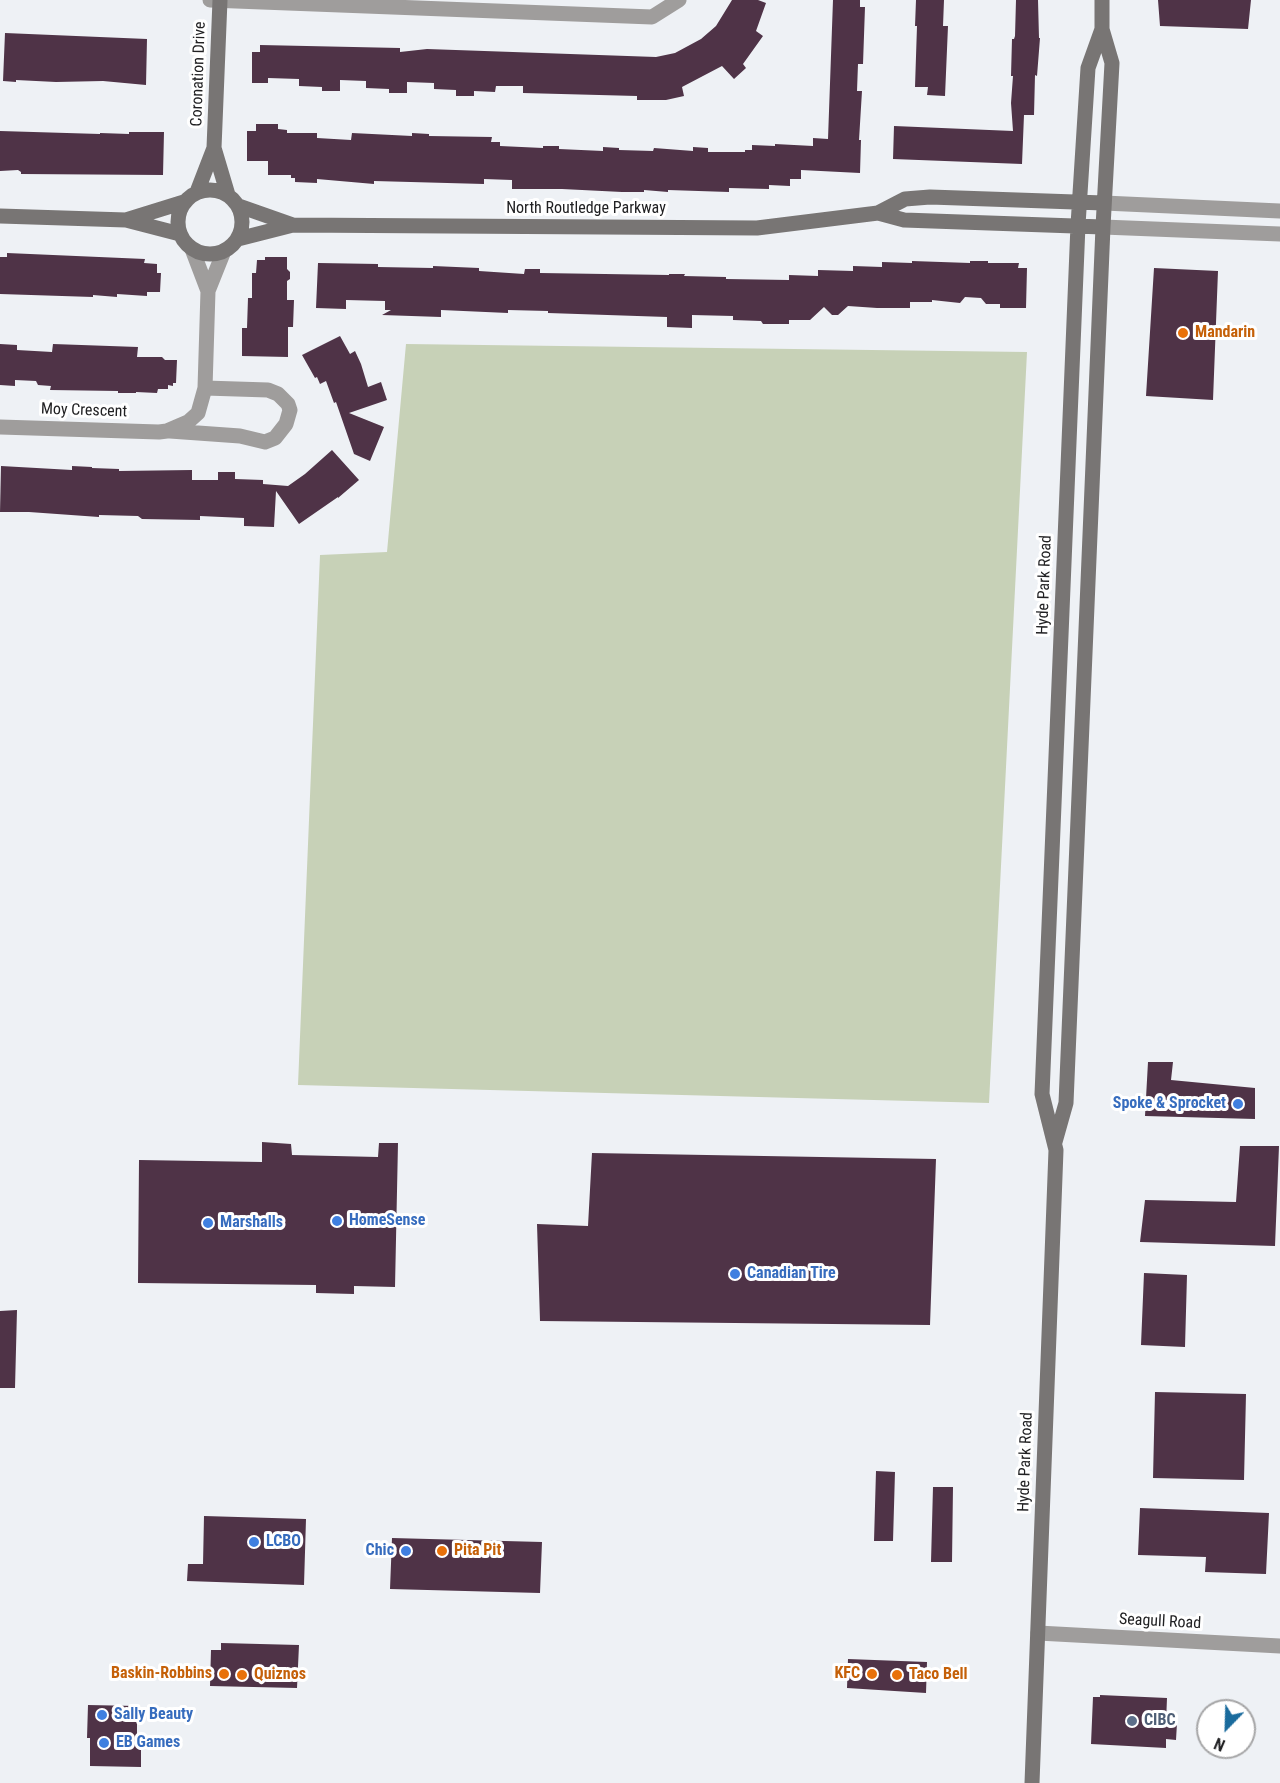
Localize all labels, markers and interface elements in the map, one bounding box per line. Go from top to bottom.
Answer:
street label: Coronation Drive [188,21,210,127]
street label: North Routledge Parkway [506,199,666,219]
place label: Mandarin [1195,323,1255,343]
marker: Mandarin [1176,326,1190,340]
street label: Moy Crescent [41,400,127,422]
street label: Hyde Park Road [1034,535,1056,635]
place label: Spoke & Sprocket [1113,1094,1226,1114]
marker: Spoke & Sprocket [1231,1097,1245,1111]
place label: HomeSense [349,1211,425,1231]
place label: Marshalls [220,1213,283,1233]
marker: HomeSense [330,1214,344,1228]
marker: Marshalls [201,1216,215,1230]
place label: Canadian Tire [747,1264,836,1284]
marker: Canadian Tire [728,1267,742,1281]
street label: Hyde Park Road [1015,1412,1037,1512]
place label: LCBO [266,1532,301,1552]
marker: LCBO [247,1535,261,1549]
place label: Chic [366,1541,394,1561]
place label: Pita Pit [454,1541,501,1561]
marker: Chic [399,1544,413,1558]
marker: Pita Pit [435,1544,449,1558]
street label: Seagull Road [1118,1610,1202,1634]
place label: Baskin-Robbins [111,1664,212,1684]
place label: KFC [834,1664,860,1684]
place label: Quiznos [254,1665,306,1685]
place label: Taco Bell [909,1665,968,1685]
marker: Baskin-Robbins [217,1667,231,1681]
marker: KFC [865,1667,879,1681]
marker: Quiznos [235,1668,249,1682]
marker: Taco Bell [890,1668,904,1682]
north arrow [1196,1699,1256,1759]
place label: Sally Beauty [114,1705,193,1725]
marker: Sally Beauty [95,1708,109,1722]
place label: CIBC [1144,1711,1176,1731]
marker: CIBC [1125,1714,1139,1728]
place label: EB Games [116,1733,180,1753]
text: N [1211,1734,1228,1755]
marker: EB Games [97,1736,111,1750]

